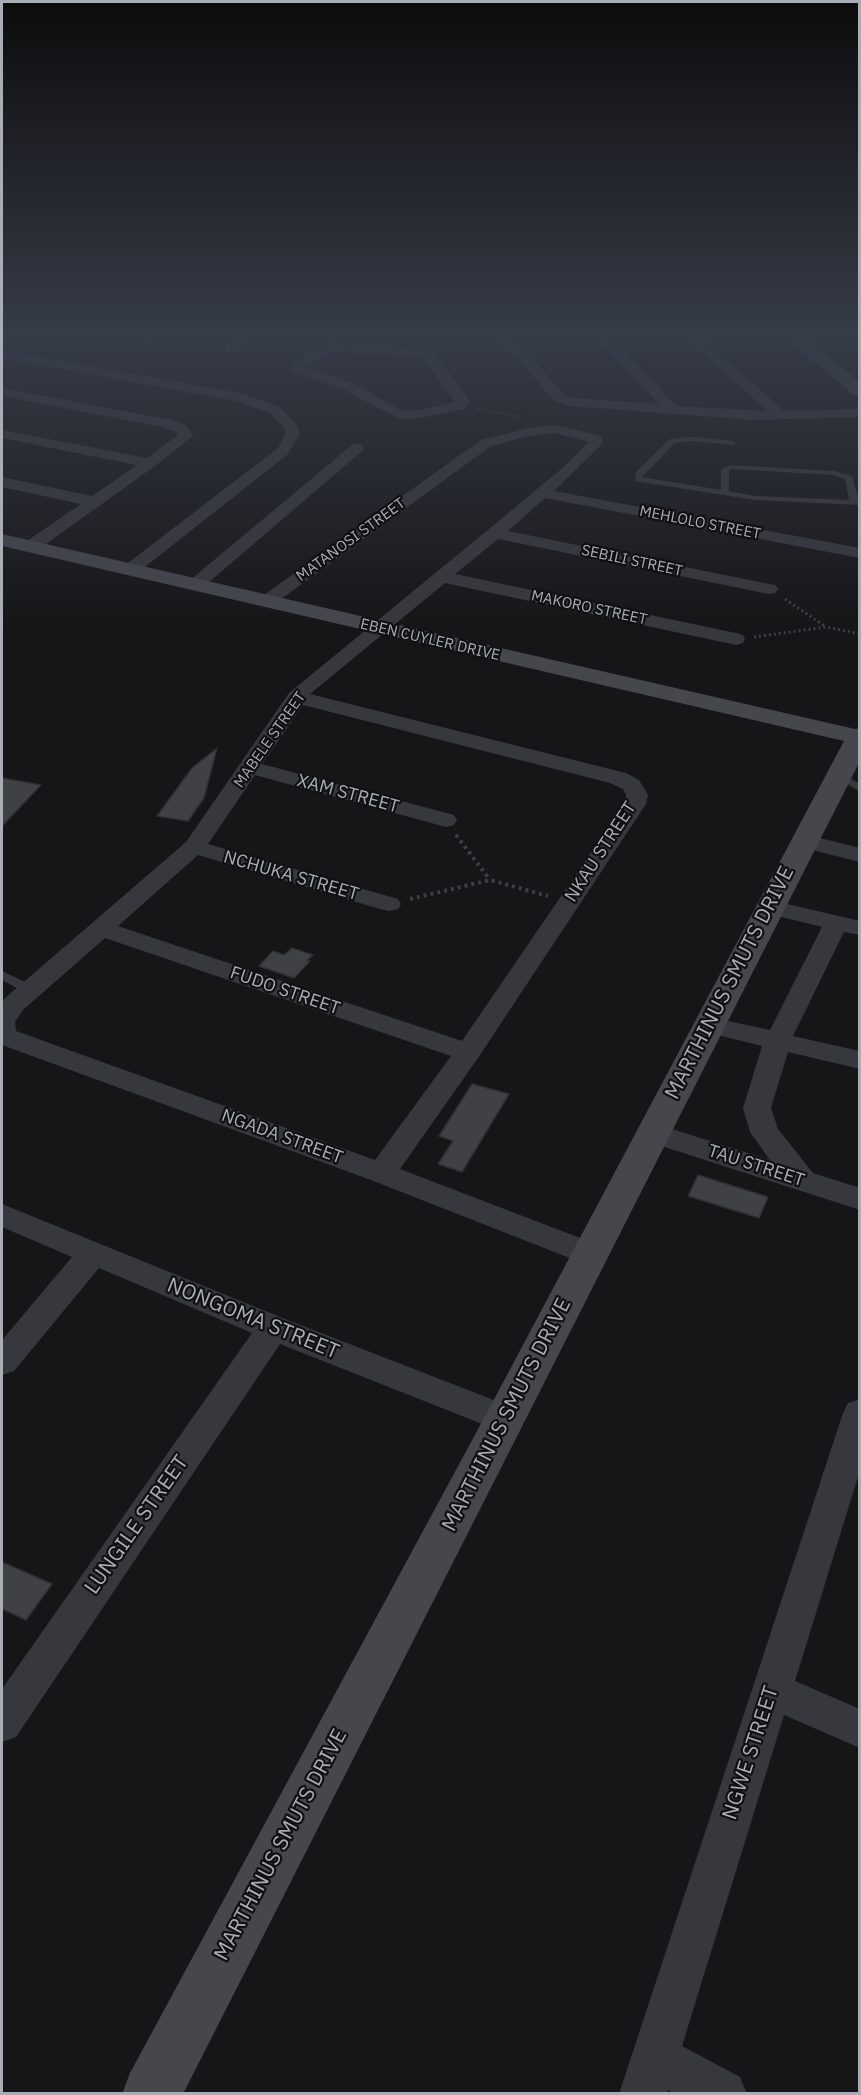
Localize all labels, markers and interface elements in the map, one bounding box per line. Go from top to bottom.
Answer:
street label: MATANOSI STREET [293,494,409,586]
street label: MEHLOLO STREET [638,502,762,544]
street label: SEBILI STREET [580,541,684,581]
street label: MAKORO STREET [529,587,649,629]
street label: EBEN CUYLER DRIVE [358,615,502,665]
street label: MABELE STREET [230,689,310,791]
street label: XAM STREET [295,770,401,818]
street label: NKAU STREET [561,798,641,906]
street label: NCHUKA STREET [221,846,361,906]
street label: MARTHINUS SMUTS DRIVE [660,862,800,1104]
street label: FUDO STREET [227,962,343,1020]
street label: NGADA STREET [218,1105,346,1169]
street label: TAU STREET [705,1140,807,1192]
street label: NONGOMA STREET [163,1273,343,1365]
street label: MARTHINUS SMUTS DRIVE [437,1294,577,1536]
street label: LUNGILE STREET [80,1451,194,1599]
street label: NGWE STREET [718,1683,784,1823]
street label: MARTHINUS SMUTS DRIVE [209,1725,353,1965]

